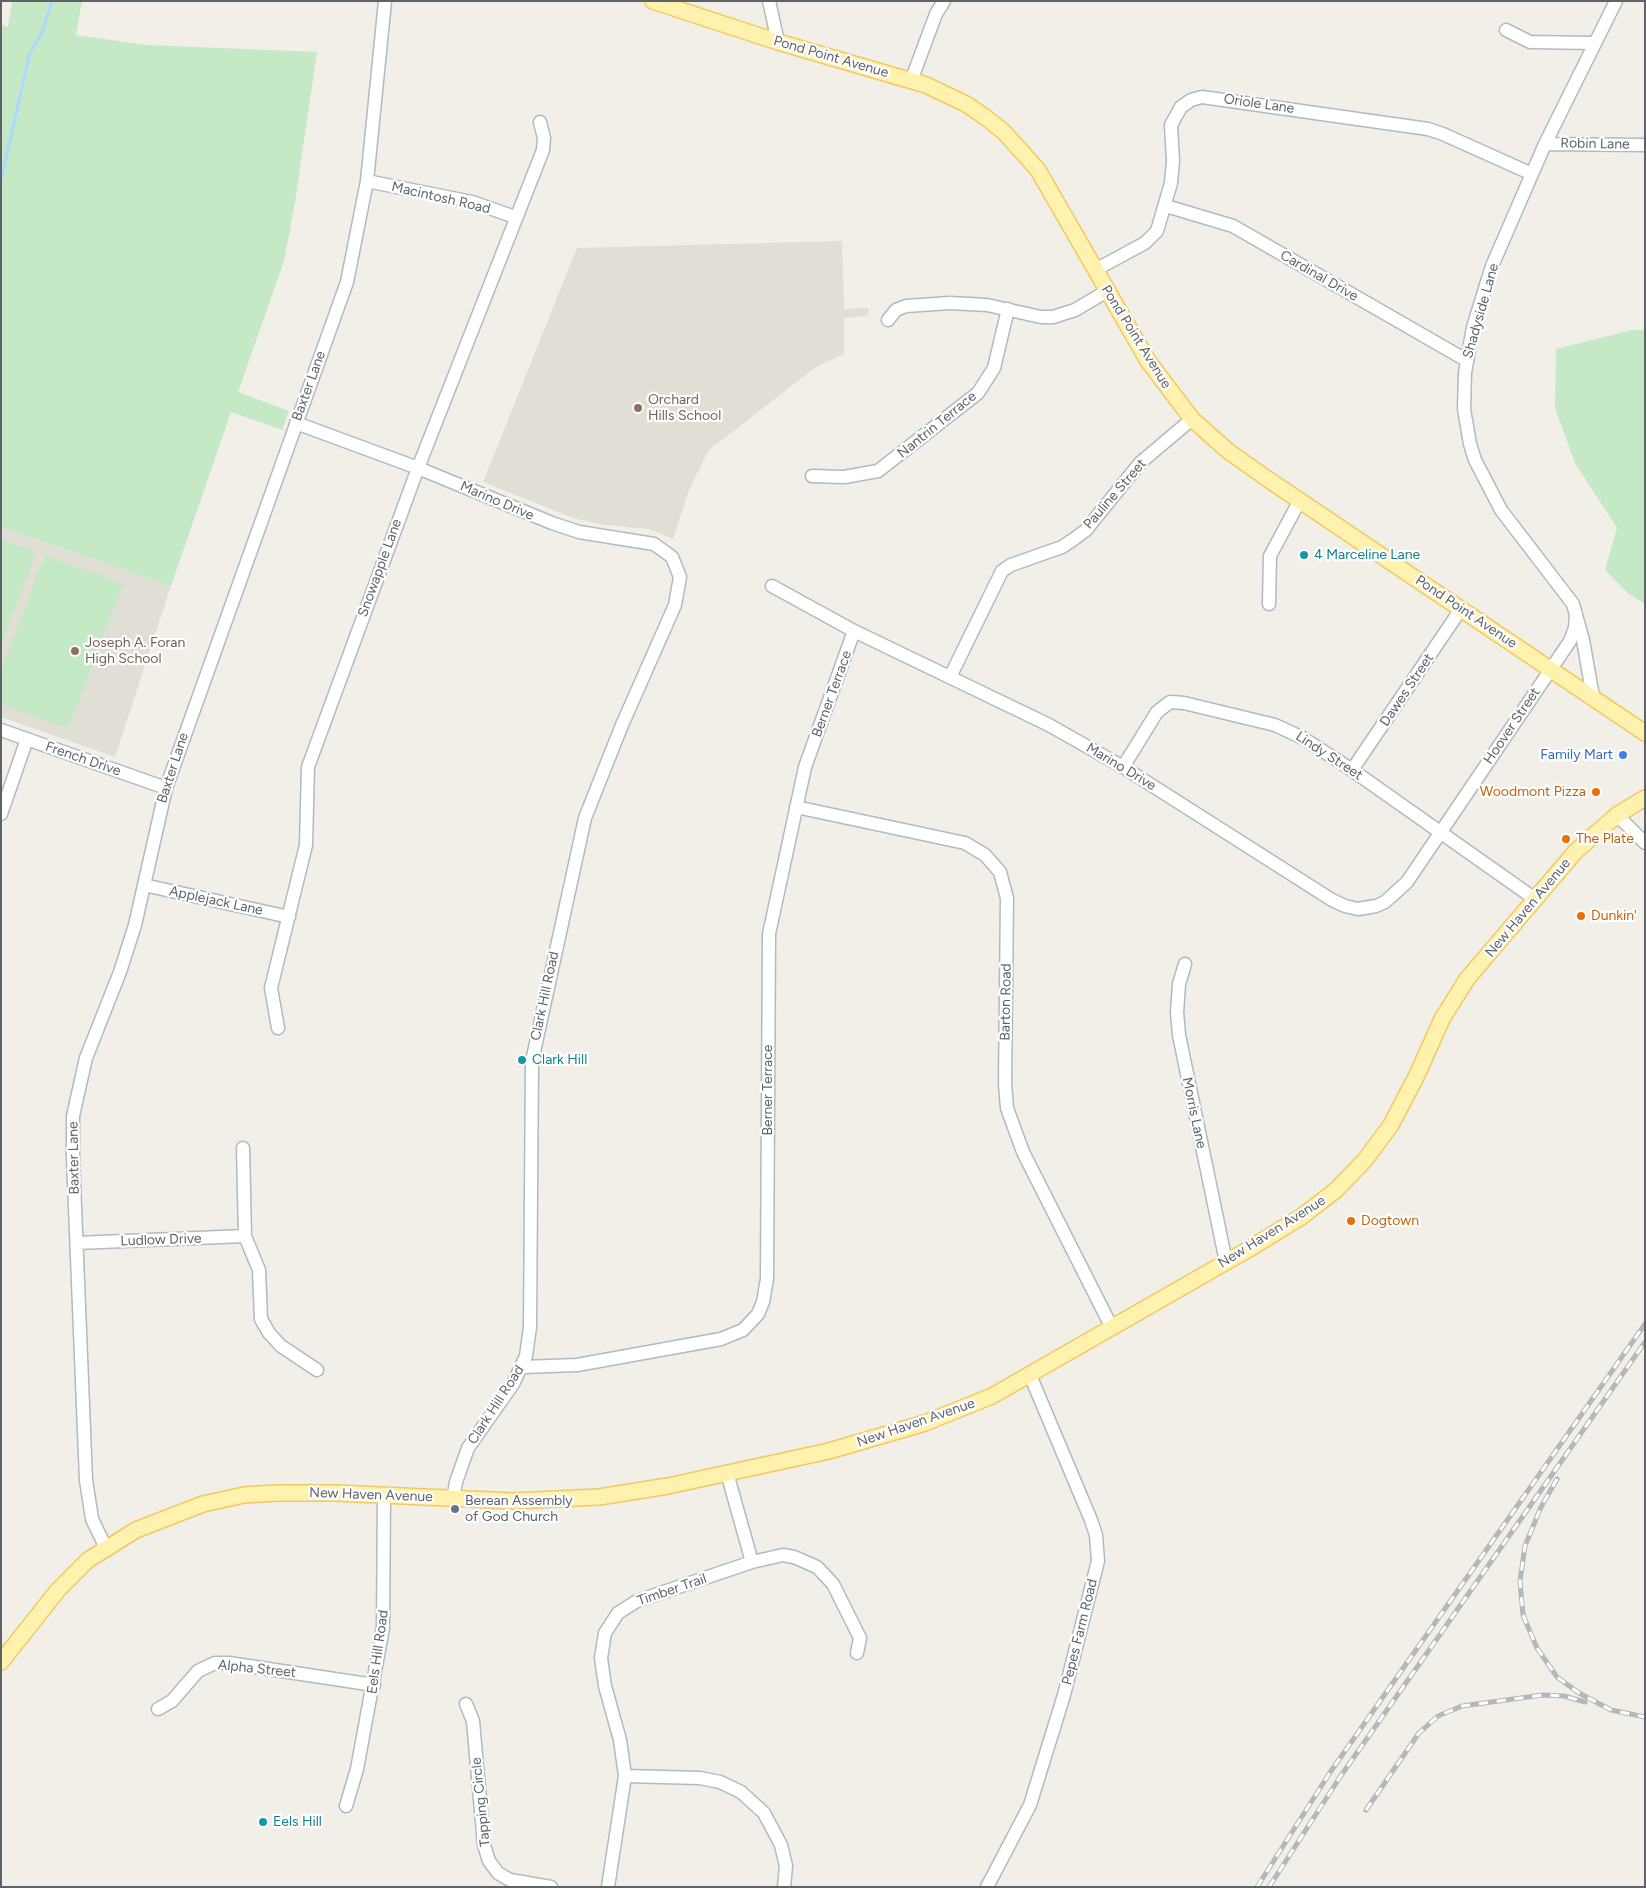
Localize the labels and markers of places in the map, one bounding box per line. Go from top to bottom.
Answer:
place label: Orchard Hills School [648,392,721,424]
marker: Orchard Hills School [632,402,644,414]
place label: 4 Marceline Lane [1314,547,1420,563]
marker: 4 Marceline Lane [1298,549,1310,561]
place label: Joseph A. Foran High School [85,635,185,668]
marker: Joseph A. Foran High School [69,645,81,657]
place label: Family Mart [1540,747,1613,763]
marker: Family Mart [1617,749,1629,761]
place label: Woodmont Pizza [1480,784,1586,800]
marker: Woodmont Pizza [1590,786,1602,798]
place label: The Plate [1576,831,1634,847]
marker: The Plate [1560,833,1572,845]
place label: Dunkin' [1591,908,1637,924]
marker: Dunkin' [1575,910,1587,922]
place label: Clark Hill [532,1052,587,1068]
marker: Clark Hill [516,1054,528,1066]
place label: Dogtown [1361,1213,1419,1229]
marker: Dogtown [1345,1215,1357,1227]
place label: Berean Assembly of God Church [465,1493,573,1525]
marker: Berean Assembly of God Church [449,1503,461,1515]
place label: Eels Hill [273,1814,322,1830]
marker: Eels Hill [257,1816,269,1828]

